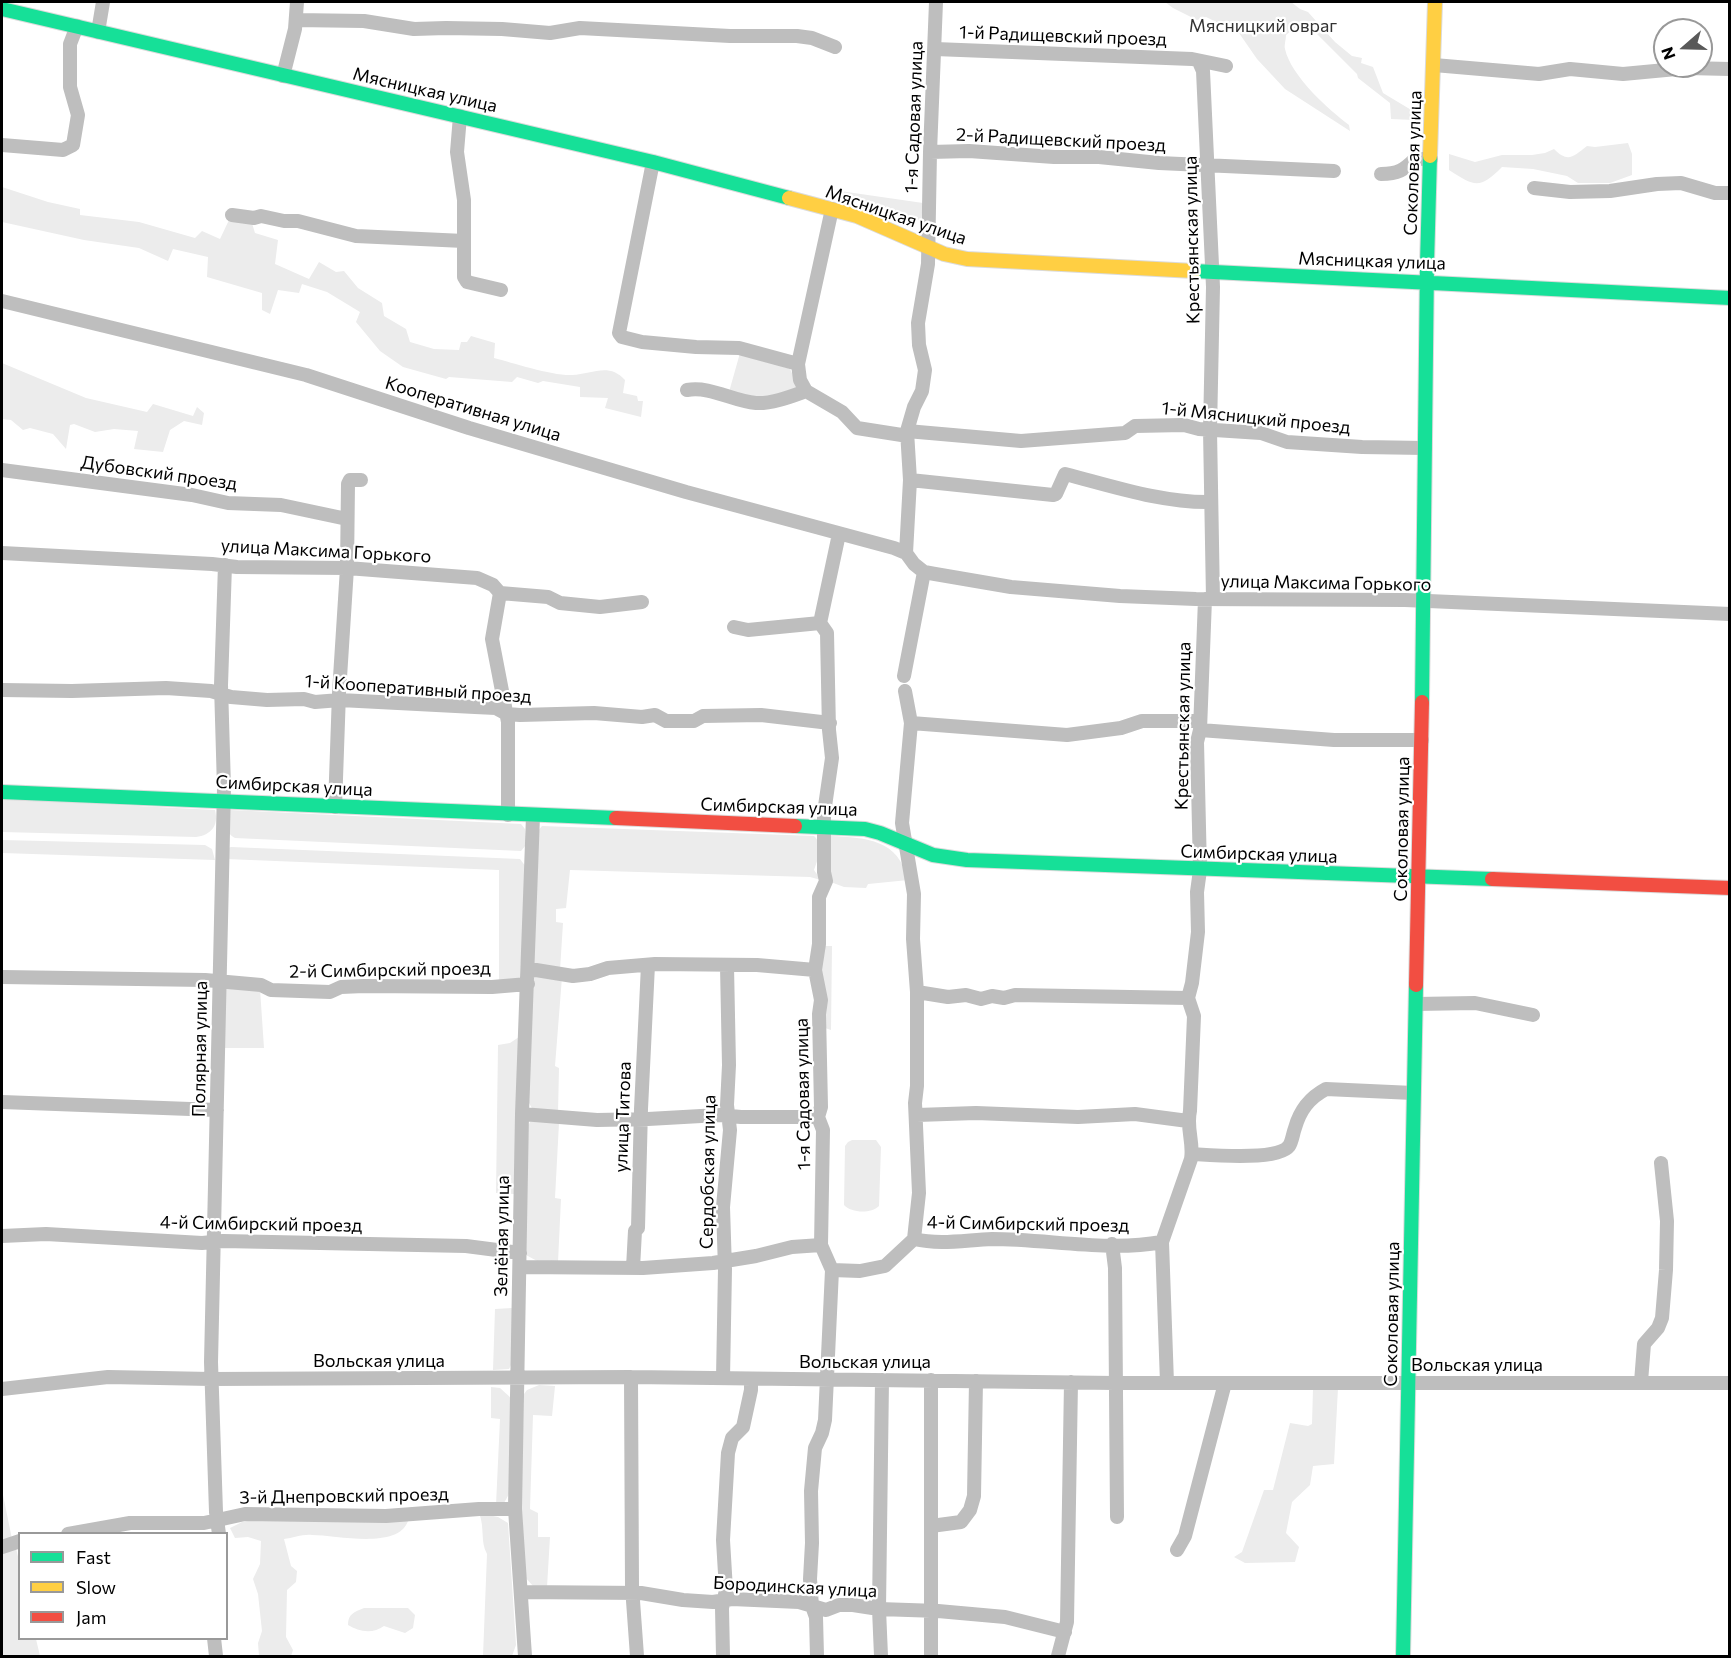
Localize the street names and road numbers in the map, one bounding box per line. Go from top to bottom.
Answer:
street label: 1-й Радищевский проезд [959,22,1167,50]
street label: 1-я Садовая улица [901,41,927,193]
street label: Мясницкая улица [351,63,499,117]
street label: Соколовая улица [1400,90,1426,236]
street label: 2-й Радищевский проезд [956,124,1166,156]
street label: Крестьянская улица [1180,156,1204,324]
street label: Мясницкая улица [823,181,969,249]
street label: Мясницкая улица [1298,248,1446,274]
street label: Кооперативная улица [383,372,563,446]
street label: 1-й Мясницкий проезд [1161,397,1351,439]
street label: Дубовский проезд [80,451,238,495]
street label: улица Максима Горького [220,535,432,567]
street label: улица Максима Горького [1220,570,1432,596]
street label: Крестьянская улица [1171,642,1195,810]
street label: 1-й Кооперативный проезд [304,670,532,708]
street label: Соколовая улица [1390,756,1414,902]
street label: Симбирская улица [215,771,373,801]
street label: Симбирская улица [700,793,858,821]
street label: Симбирская улица [1180,840,1338,868]
street label: 2-й Симбирский проезд [289,957,491,983]
street label: Полярная улица [188,981,212,1117]
street label: 1-я Садовая улица [791,1018,815,1170]
street label: улица Титова [610,1061,636,1173]
street label: Сердобская улица [696,1095,720,1249]
street label: Зелёная улица [490,1175,514,1297]
street label: 4-й Симбирский проезд [160,1211,362,1237]
street label: 4-й Симбирский проезд [927,1211,1129,1237]
street label: Соколовая улица [1380,1241,1404,1387]
street label: Вольская улица [313,1350,445,1372]
street label: Вольская улица [799,1351,931,1373]
street label: Вольская улица [1411,1354,1543,1376]
street label: 3-й Днепровский проезд [239,1483,449,1509]
street label: Бородинская улица [712,1572,878,1602]

